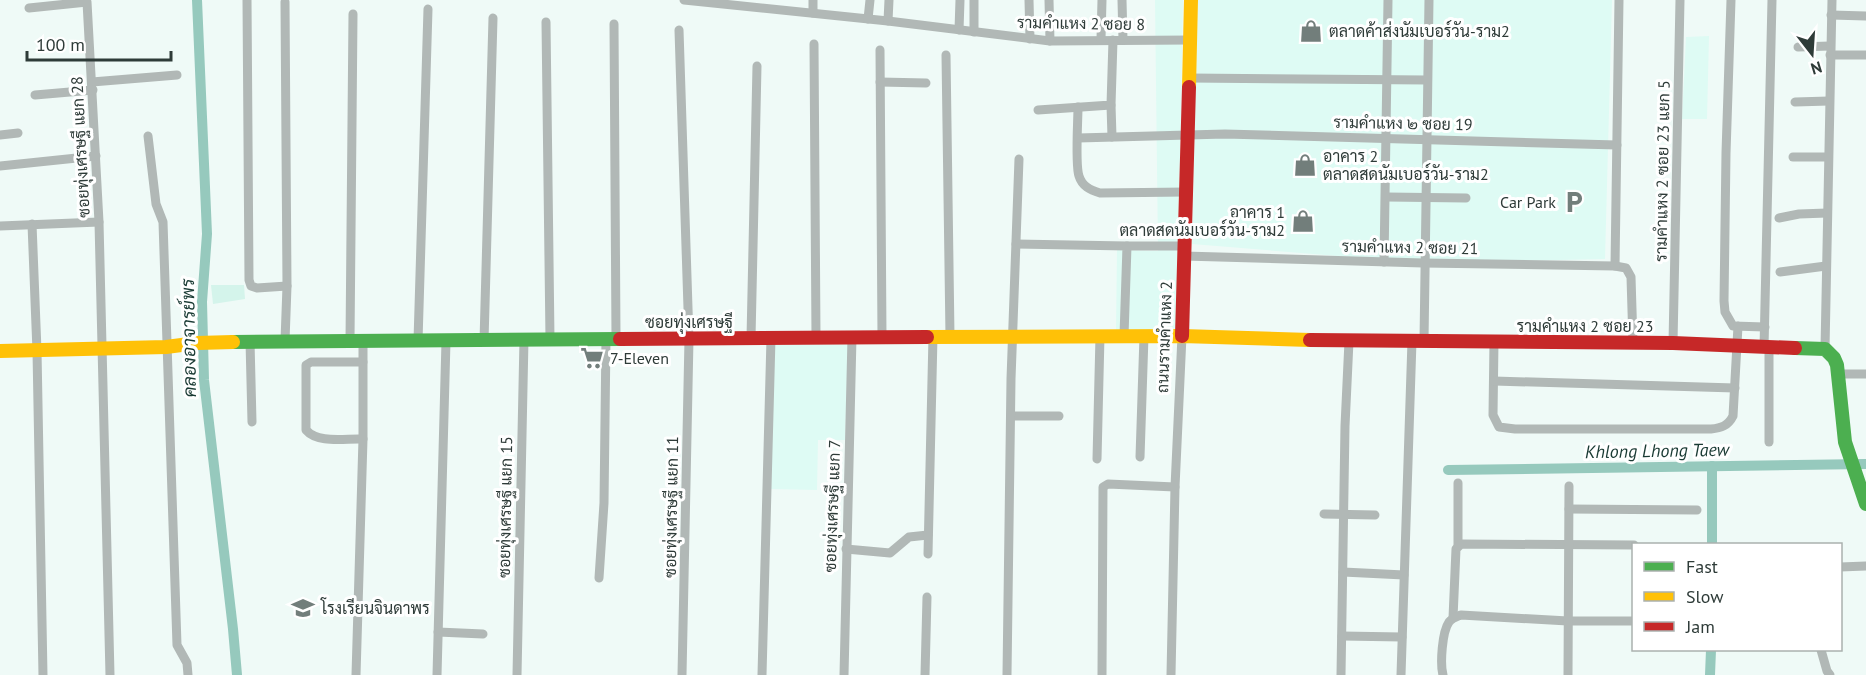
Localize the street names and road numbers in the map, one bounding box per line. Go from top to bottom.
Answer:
street label: รามคำแหง 2 ซอย 8 [1017,12,1145,34]
street label: ซอยทุ่งเศรษฐี แยก 28 [65,76,96,218]
street label: รามคำแหง 2 ซอย 23 แยก 5 [1650,80,1674,262]
street label: รามคำแหง ๒ ซอย 19 [1333,112,1473,134]
street label: รามคำแหง 2 ซอย 21 [1341,236,1479,258]
street label: ถนนรามคำแหง 2 [1152,281,1176,393]
street label: ซอยทุ่งเศรษฐี [645,311,733,334]
street label: รามคำแหง 2 ซอย 23 [1517,316,1653,336]
street label: ซอยทุ่งเศรษฐี แยก 15 [493,436,518,578]
street label: ซอยทุ่งเศรษฐี แยก 11 [659,436,684,578]
street label: ซอยทุ่งเศรษฐี แยก 7 [819,439,846,573]

